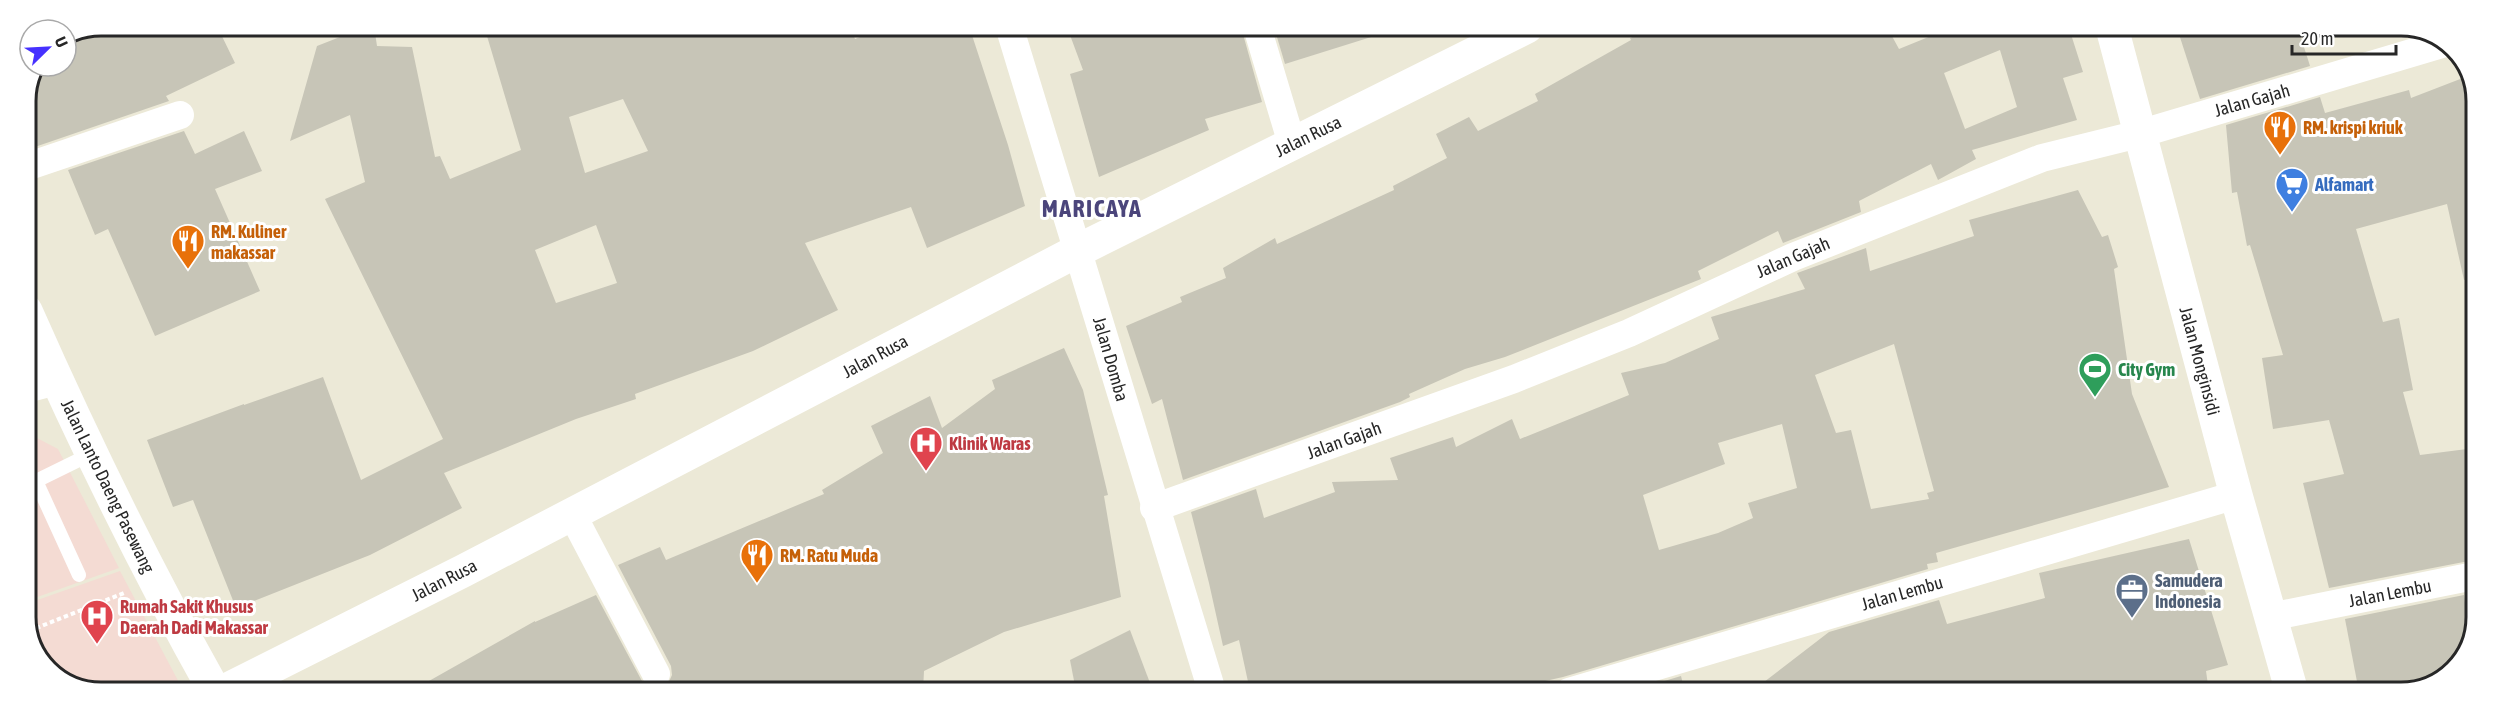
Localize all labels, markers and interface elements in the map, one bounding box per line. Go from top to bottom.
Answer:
north arrow [18,18,78,78]
scale bar [2292,18,2396,56]
text: 20 m [2301,28,2333,49]
text: U [52,34,72,50]
street label: Jalan Gajah [2212,79,2292,121]
restaurant icon: RM. krispi kriuk [2262,109,2298,156]
street label: Jalan Rusa [1272,111,1344,161]
place label: RM. krispi kriuk [2303,117,2404,138]
supermarket icon: Alfamart [2274,166,2310,213]
place label: Alfamart [2314,174,2374,195]
district label: MARICAYA [1042,195,1142,222]
place label: RM. Kuliner makassar [211,221,287,263]
restaurant icon: RM. Kuliner makassar [170,223,206,270]
street label: Jalan Gajah [1753,232,1833,282]
street label: Jalan Monginsidi [2175,304,2225,418]
street label: Jalan Domba [1089,314,1133,404]
street label: Jalan Rusa [839,330,911,382]
sports icon: City Gym [2077,351,2113,398]
place label: City Gym [2118,359,2175,380]
street label: Jalan Lanto Daeng Pasewang [57,396,159,576]
street label: Jalan Gajah [1304,417,1384,463]
hospital icon: Klinik Waras [908,425,944,472]
place label: Klinik Waras [949,433,1031,454]
restaurant icon: RM. Ratu Muda [739,537,775,584]
place label: RM. Ratu Muda [780,545,878,566]
street label: Jalan Rusa [408,555,480,605]
place label: Samudera Indonesia [2155,570,2223,612]
street label: Jalan Lembu [1859,571,1945,615]
office icon: Samudera Indonesia [2114,572,2150,619]
street label: Jalan Lembu [2347,575,2433,611]
place label: Rumah Sakit Khusus Daerah Dadi Makassar [120,596,269,638]
hospital icon: Rumah Sakit Khusus Daerah Dadi Makassar [79,598,115,645]

